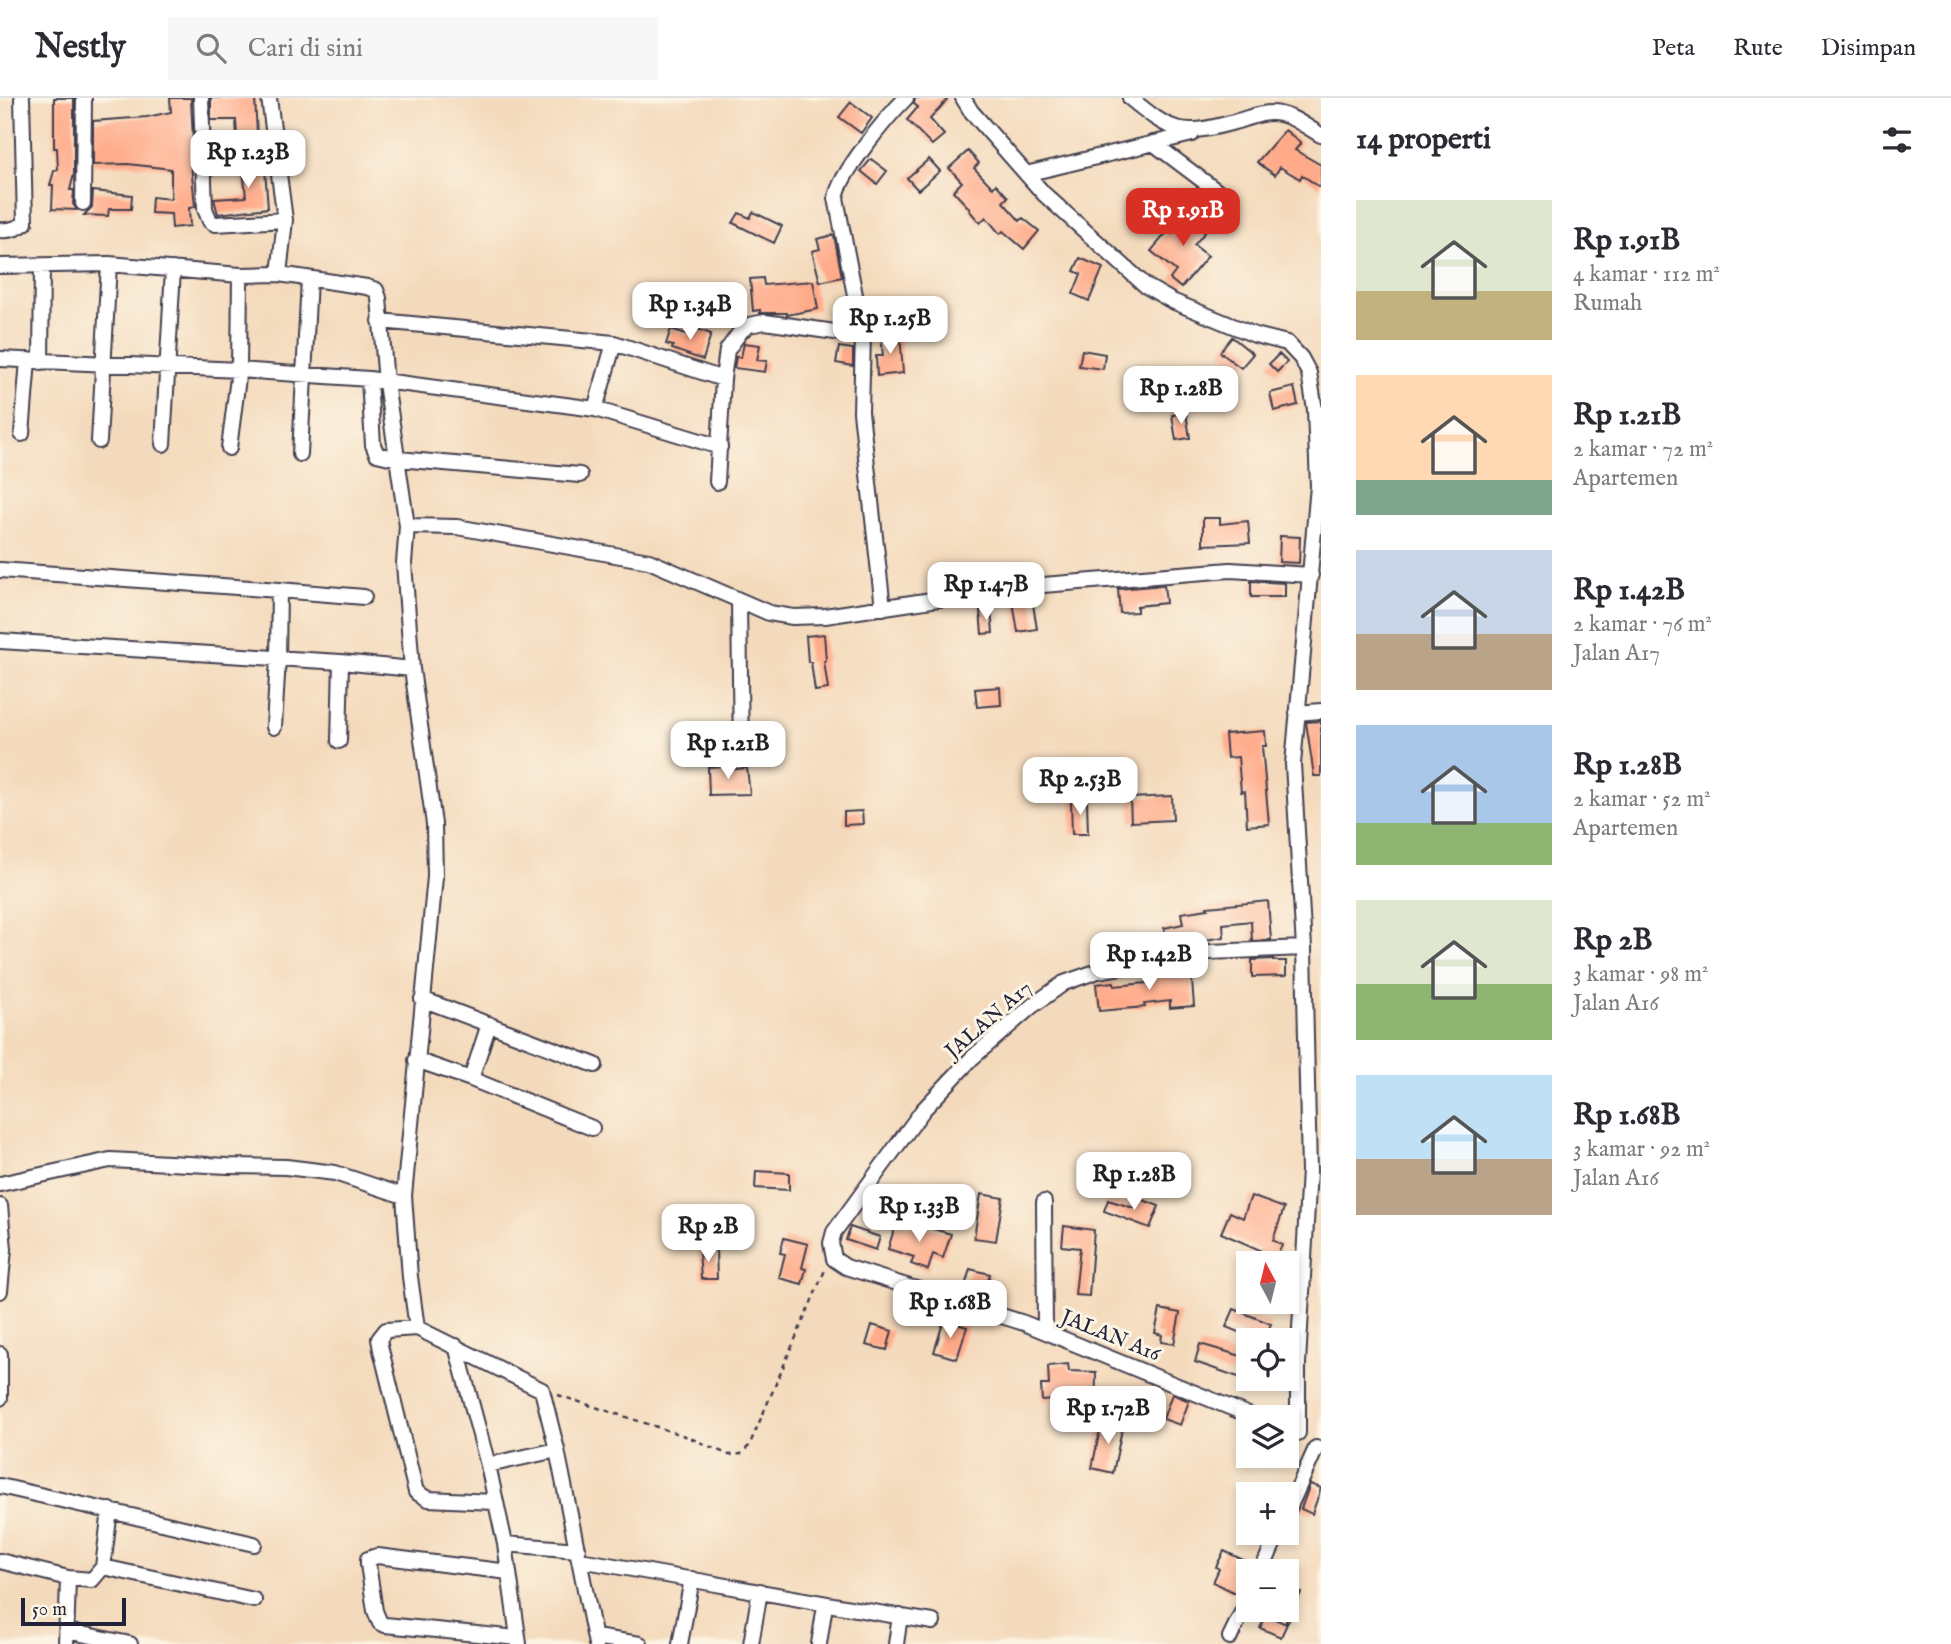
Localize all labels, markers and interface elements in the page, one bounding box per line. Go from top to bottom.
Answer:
search box [168,17,658,80]
text: Nestly [35,27,126,69]
icon: search [192,29,230,67]
text: Cari di sini [248,32,363,65]
text: Peta [1652,33,1695,64]
text: Rute [1733,33,1783,64]
text: Disimpan [1821,33,1916,64]
text: 14 properti [1356,121,1491,159]
icon: filters [1878,121,1916,159]
pin: Rp 1.23B [176,130,320,190]
text: Rp 1.23B [207,138,289,167]
pin: Rp 1.91B [1111,188,1255,248]
text: Rp 1.91B [1142,196,1224,225]
text: Rp 1.91B [1573,222,1680,260]
icon: home [1412,228,1496,312]
text: 4 kamar · 112 m² [1573,260,1720,289]
pin: Rp 1.34B [618,282,762,342]
text: Rumah [1573,289,1642,318]
text: Rp 1.34B [648,290,732,319]
pin: Rp 1.25B [818,296,962,356]
text: Rp 1.25B [849,304,931,333]
pin: Rp 1.28B [1109,366,1253,426]
text: Rp 1.28B [1139,374,1223,403]
text: Rp 1.21B [1573,397,1681,435]
icon: home [1412,403,1496,487]
text: 2 kamar · 72 m² [1573,435,1713,464]
text: Apartemen [1573,464,1678,493]
pin: Rp 1.47B [914,562,1058,622]
text: Rp 1.47B [943,570,1029,599]
text: Rp 1.42B [1573,572,1685,610]
icon: home [1412,578,1496,662]
text: 2 kamar · 76 m² [1573,610,1712,639]
text: Jalan A17 [1573,639,1660,668]
pin: Rp 1.21B [656,722,800,781]
text: Rp 1.21B [687,729,769,758]
text: Rp 1.28B [1573,747,1682,785]
icon: home [1412,753,1496,837]
pin: Rp 2.53B [1008,758,1152,817]
text: Rp 2.53B [1039,765,1121,794]
text: 2 kamar · 52 m² [1573,785,1711,814]
text: Apartemen [1573,814,1678,843]
text: Rp 2B [1573,922,1652,960]
icon: home [1412,928,1496,1012]
pin: Rp 1.42B [1077,932,1221,992]
text: Rp 1.42B [1106,940,1192,969]
text: 3 kamar · 98 m² [1573,960,1708,989]
street label: JALAN A17 [939,975,1038,1066]
text: Jalan A16 [1573,989,1659,1018]
text: Rp 1.68B [1573,1097,1680,1135]
icon: home [1412,1103,1496,1187]
text: 3 kamar · 92 m² [1573,1135,1710,1164]
pin: Rp 1.28B [1062,1152,1206,1212]
text: Rp 1.28B [1092,1160,1176,1189]
text: Jalan A16 [1573,1164,1659,1193]
pin: Rp 1.33B [847,1184,991,1244]
text: Rp 1.33B [879,1192,959,1221]
pin: Rp 2B [659,1204,757,1264]
text: Rp 2B [678,1212,738,1241]
north arrow [1236,1251,1298,1314]
map controls [1236,1251,1299,1622]
pin: Rp 1.68B [878,1280,1022,1340]
text: Rp 1.68B [909,1288,991,1317]
street label: JALAN A16 [1055,1303,1165,1369]
button: locate [1236,1328,1299,1391]
pin: Rp 1.72B [1036,1386,1180,1446]
text: Rp 1.72B [1066,1394,1150,1423]
button: layers [1236,1405,1299,1468]
button: + [1236,1482,1299,1545]
button: − [1236,1559,1299,1622]
scale bar [21,1595,126,1627]
text: 50 m [32,1598,67,1622]

